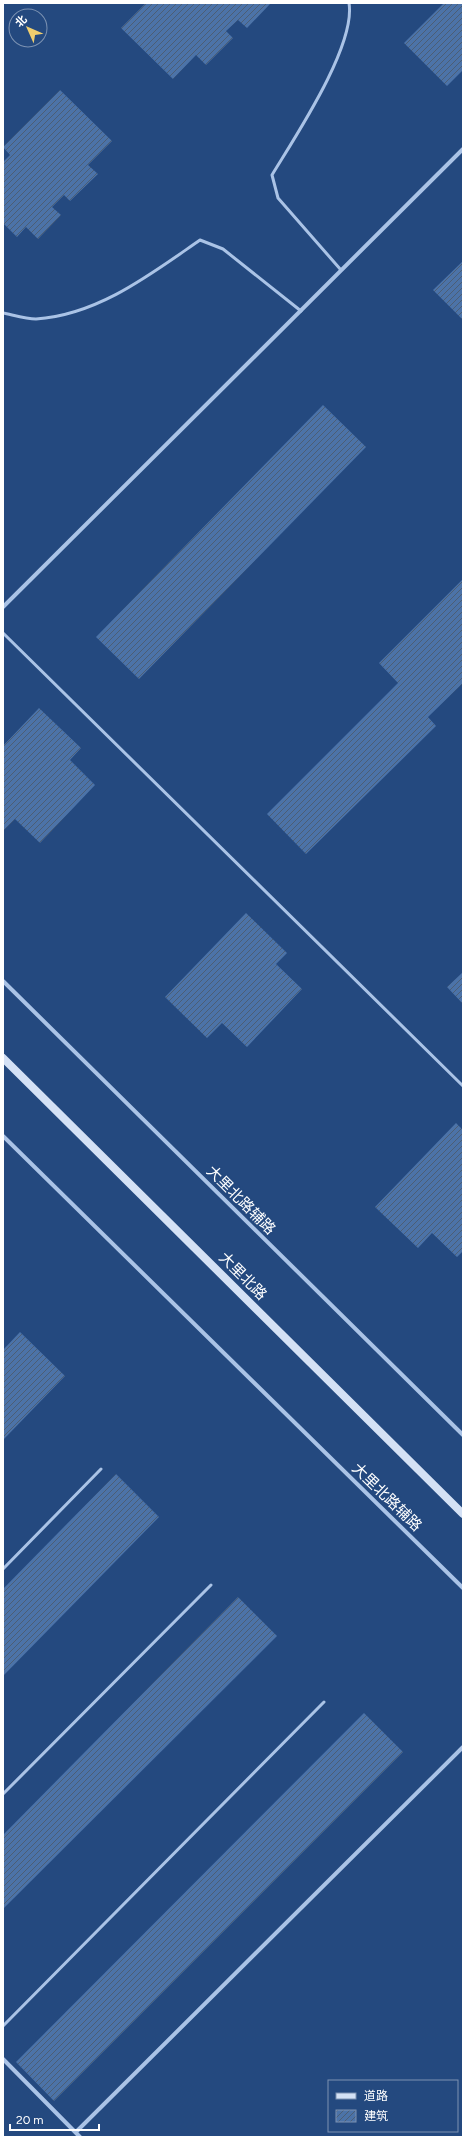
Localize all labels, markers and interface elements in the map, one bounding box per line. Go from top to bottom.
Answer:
north arrow [8,8,48,48]
text: 北 [13,13,30,30]
street label: 大里北路辅路 [203,1162,279,1238]
street label: 大里北路 [215,1248,271,1304]
street label: 大里北路辅路 [348,1459,426,1535]
legend [328,2080,458,2132]
text: 道路 [364,2089,388,2103]
scale bar [10,2106,99,2132]
text: 建筑 [364,2109,388,2123]
text: 20 m [16,2113,44,2127]

